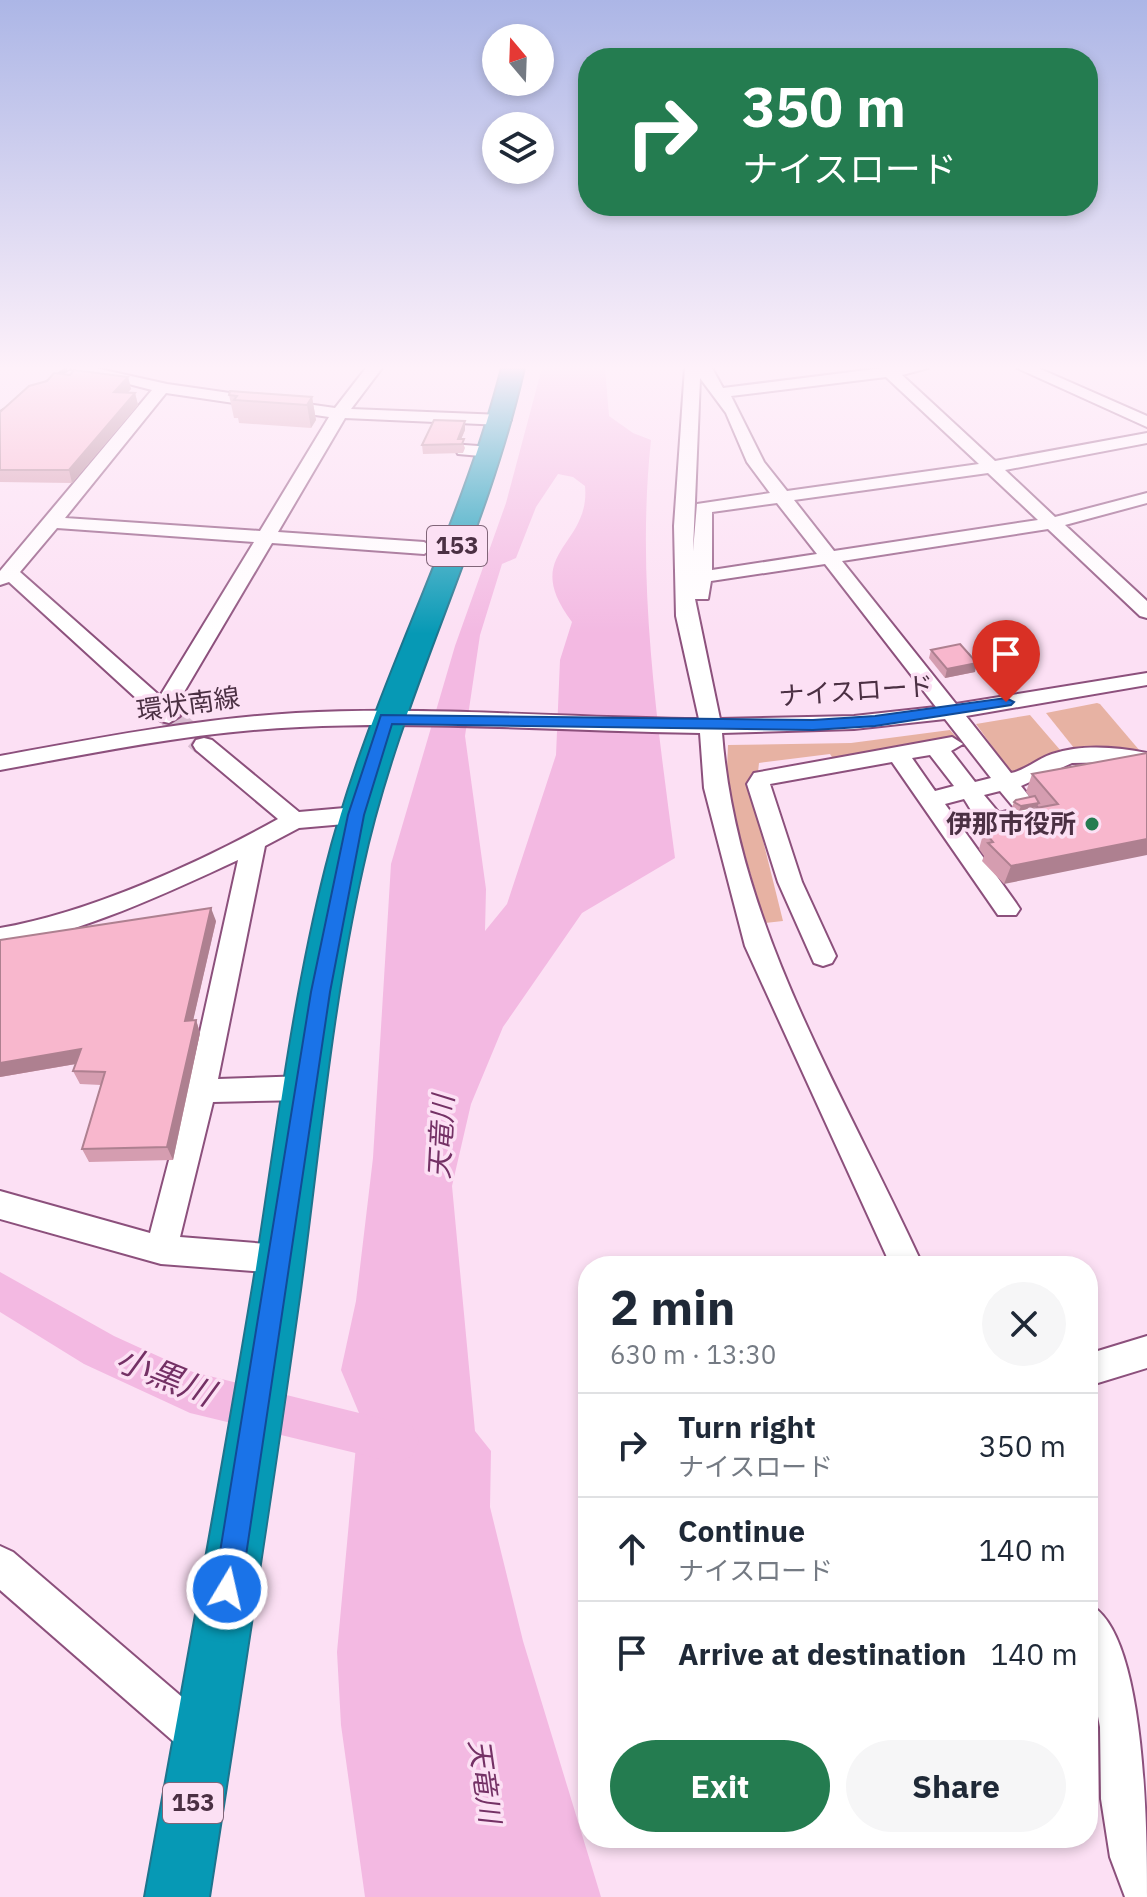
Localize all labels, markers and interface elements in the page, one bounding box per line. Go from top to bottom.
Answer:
north arrow [482,24,554,96]
map controls [482,24,554,184]
text: 350 m [742,70,906,142]
icon: right [610,80,714,184]
button: layers [482,112,554,184]
text: ナイスロード [742,145,957,192]
road number: 153 [427,526,487,566]
pin [972,620,1040,702]
icon: arrive [984,632,1028,676]
street label: ナイスロード [777,668,935,712]
street label: 環状南線 [134,679,242,727]
place label: 伊那市役所 [946,806,1076,840]
marker: 伊那市役所 [1083,815,1101,833]
water label: 天竜川 [420,1091,461,1180]
text: 2 min [610,1276,735,1338]
button: close [982,1282,1066,1366]
water label: 小黒川 [110,1336,224,1416]
text: 630 m · 13:30 [610,1337,776,1371]
text: Turn right [678,1407,816,1446]
icon: right [610,1423,654,1467]
text: 350 m [979,1426,1066,1465]
text: ナイスロード [678,1449,833,1483]
text: Continue [678,1511,805,1550]
icon: ahead [610,1527,654,1571]
text: 140 m [979,1530,1066,1569]
position arrow [185,1547,269,1631]
text: ナイスロード [678,1553,833,1587]
icon: arrive [610,1631,654,1675]
text: Arrive at destination [678,1634,966,1673]
text: 140 m [990,1634,1078,1673]
water label: 天竜川 [461,1737,510,1828]
button: Exit [610,1740,830,1832]
button: Share [846,1740,1066,1832]
road number: 153 [163,1783,223,1823]

